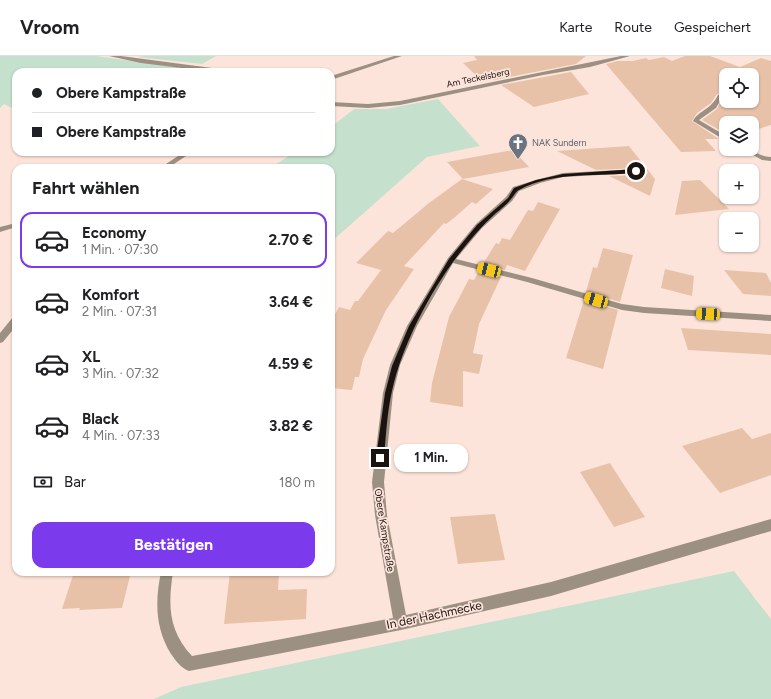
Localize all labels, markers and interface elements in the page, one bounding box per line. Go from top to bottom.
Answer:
text: Vroom [20,16,79,39]
text: Karte [559,19,592,36]
text: Route [614,19,652,36]
text: Gespeichert [674,19,751,36]
street label: Am Teckelsberg [445,65,510,90]
map controls [719,68,759,252]
button: locate [719,68,759,108]
text: Obere Kampstraße [56,84,186,102]
button: layers [719,116,759,156]
text: Obere Kampstraße [56,123,186,141]
church icon: NAK Sundern [507,132,529,160]
place label: NAK Sundern [532,137,587,148]
route start [627,162,645,180]
button: + [719,164,759,204]
text: Fahrt wählen [32,177,139,199]
button: − [719,212,759,252]
icon: car [34,222,70,258]
text: Economy [82,224,147,242]
text: 2.70 € [269,231,313,249]
text: 1 Min. · 07:30 [82,242,158,257]
car [476,261,502,279]
icon: car [34,284,70,320]
text: Komfort [82,286,139,304]
car [583,291,609,309]
text: 3.64 € [269,293,313,311]
text: 2 Min. · 07:31 [82,304,157,319]
car [696,307,720,321]
icon: car [34,346,70,382]
text: XL [82,348,100,366]
text: 4.59 € [268,355,313,373]
text: 3 Min. · 07:32 [82,366,159,381]
icon: car [34,408,70,444]
text: Black [82,410,119,428]
text: 3.82 € [269,417,313,435]
text: 4 Min. · 07:33 [82,428,160,443]
callout: 1 Min. [394,444,468,472]
route end [371,449,389,467]
text: 1 Min. [414,450,448,465]
icon: cash [32,471,54,493]
text: Bar [64,473,86,491]
text: 180 m [279,475,315,490]
street label: Obere Kampstraße [372,488,398,573]
button: Bestätigen [32,522,315,568]
street label: In der Hachmecke [385,598,483,632]

